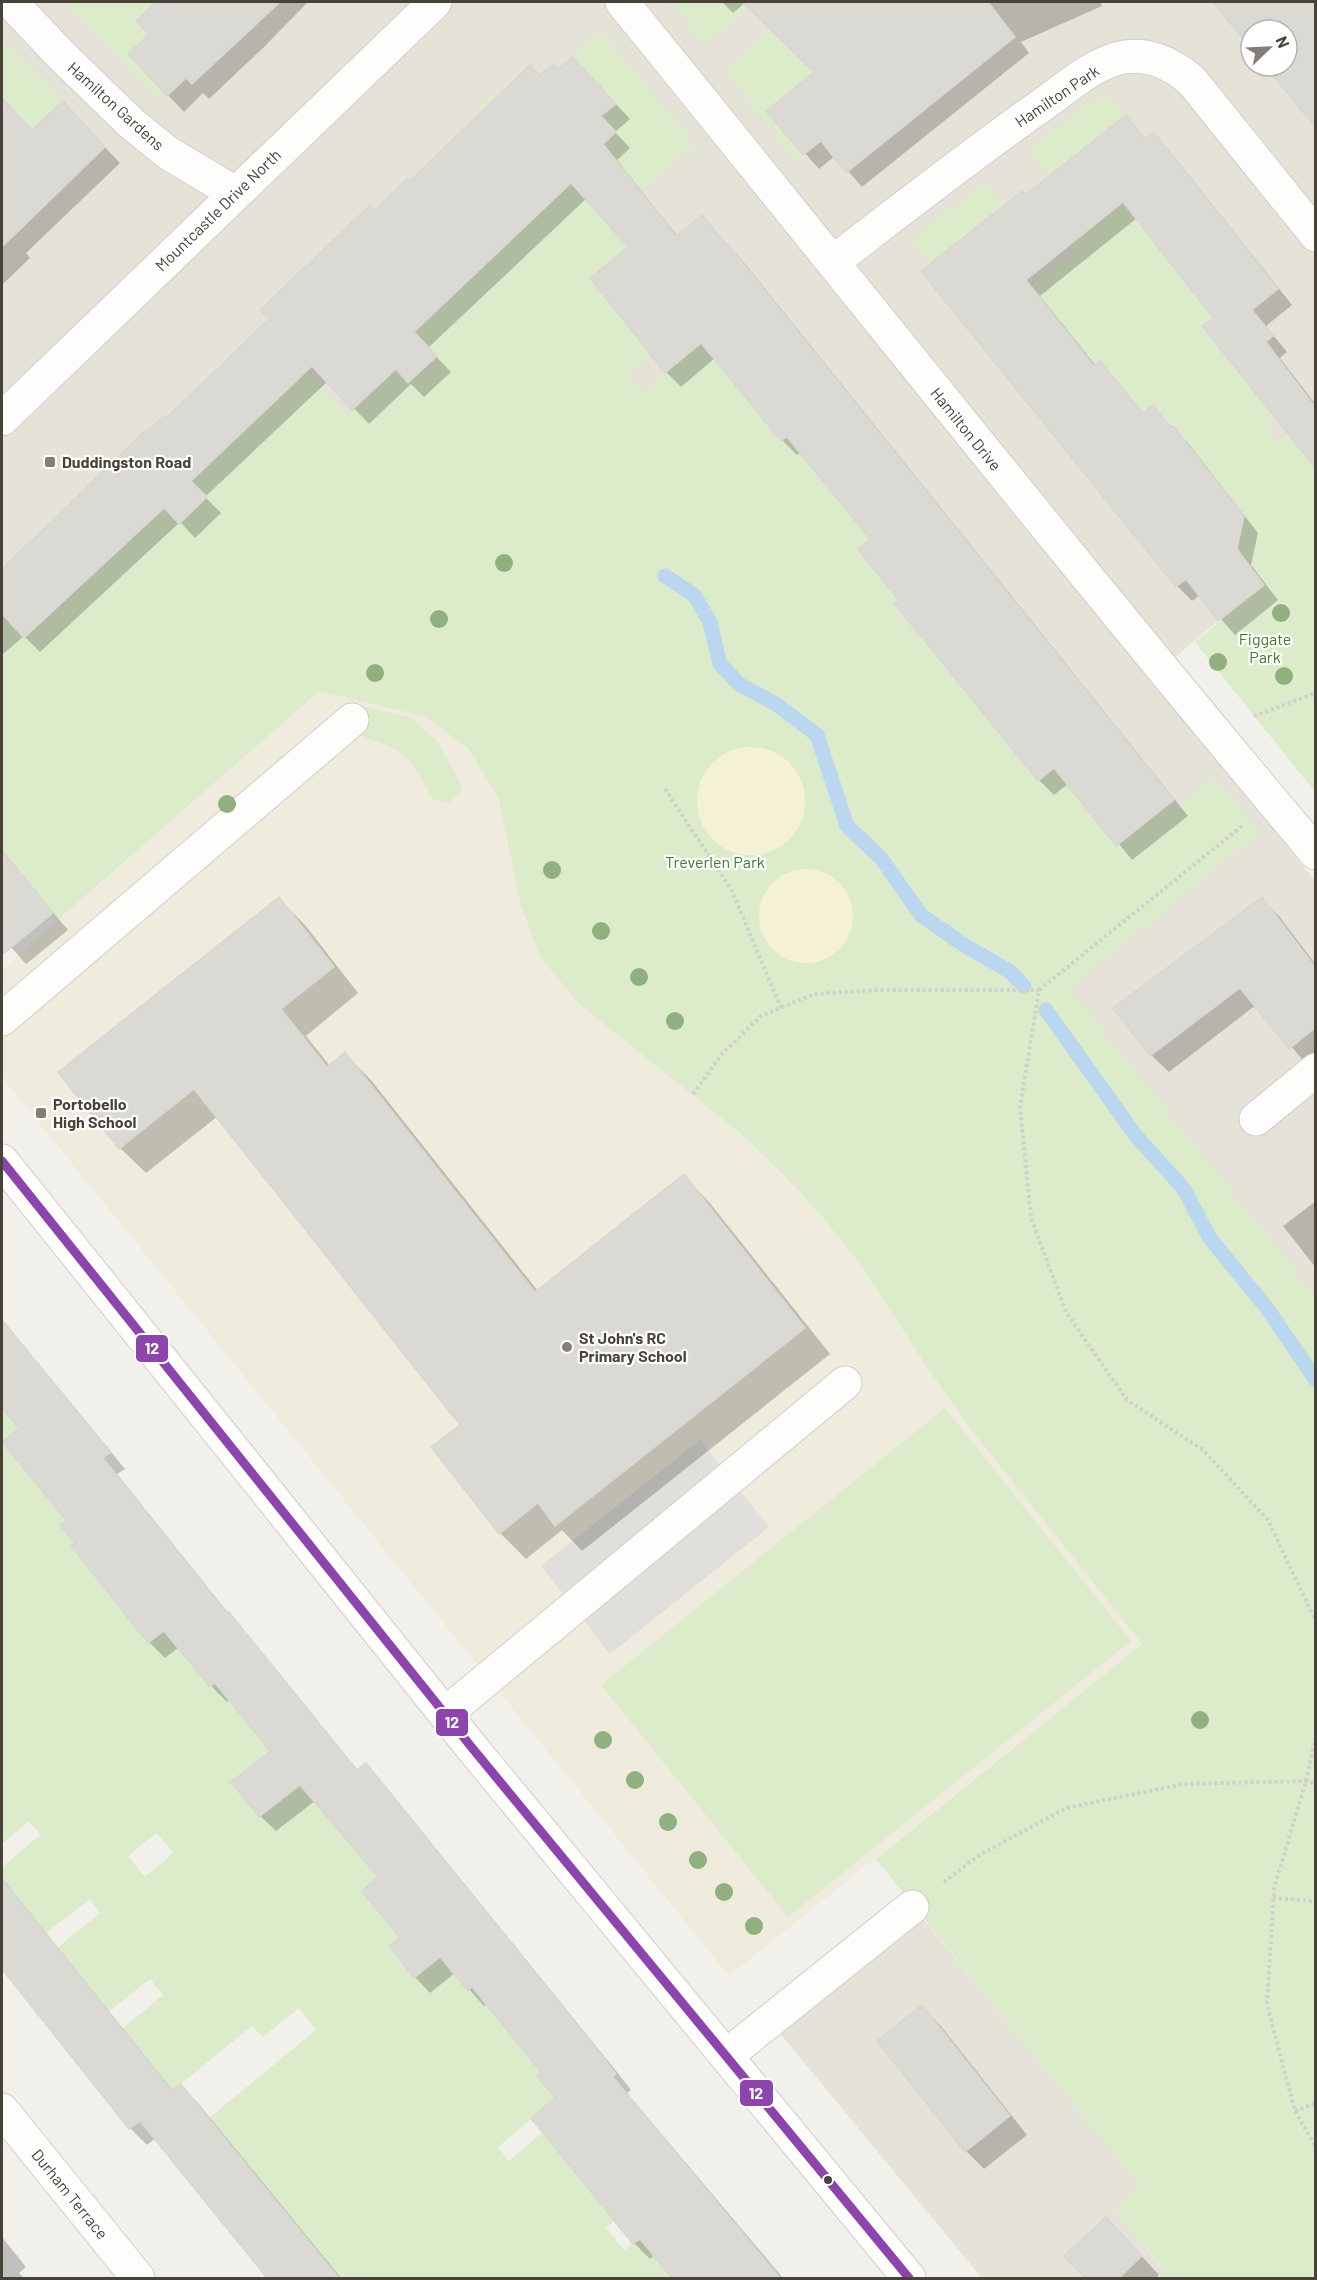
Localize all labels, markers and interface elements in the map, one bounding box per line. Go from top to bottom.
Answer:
north arrow [1239,18,1299,78]
text: N [1272,33,1294,51]
street label: Hamilton Gardens [64,57,168,154]
street label: Hamilton Park [1011,61,1102,131]
street label: Mountcastle Drive North [151,145,284,275]
street label: Hamilton Drive [927,383,1006,474]
place label: Duddingston Road [62,452,191,471]
marker: Duddingston Road [43,455,57,469]
park label: Figgate Park [1239,629,1291,666]
park label: Treverlen Park [665,852,765,871]
place label: Portobello High School [53,1094,137,1131]
marker: Portobello High School [34,1106,48,1120]
place label: St John's RC Primary School [579,1328,687,1365]
line badge: 12 [135,1334,169,1363]
text: 12 [145,1338,159,1357]
marker: St John's RC Primary School [560,1340,574,1354]
line badge: 12 [435,1708,469,1737]
text: 12 [445,1712,459,1731]
line badge: 12 [739,2079,774,2107]
text: 12 [749,2083,763,2102]
street label: Durham Terrace [28,2145,113,2243]
unlabelled marker [822,2174,834,2186]

